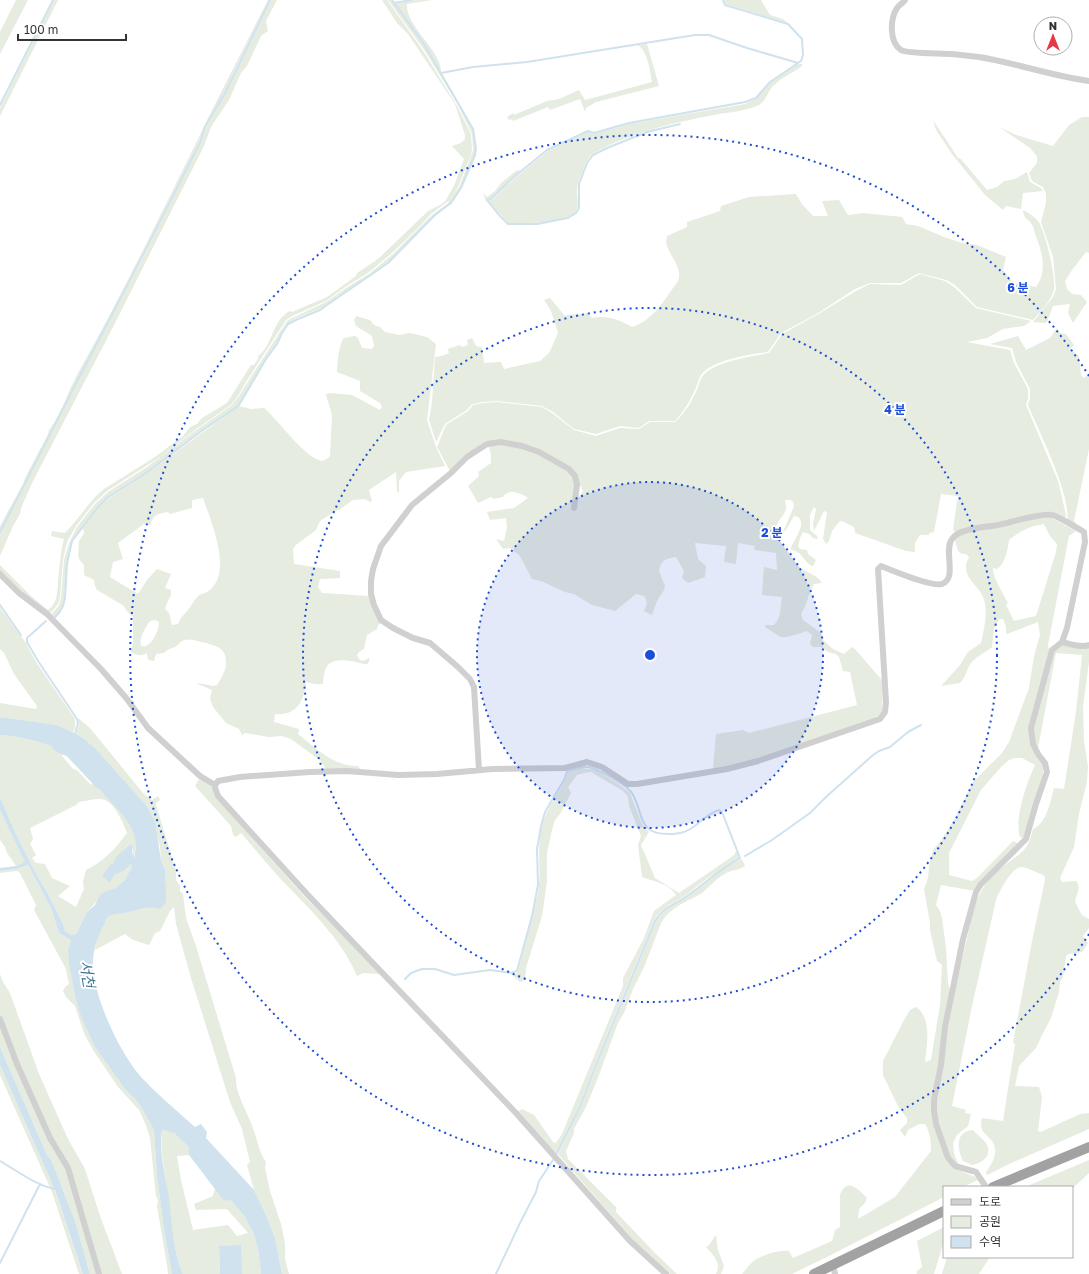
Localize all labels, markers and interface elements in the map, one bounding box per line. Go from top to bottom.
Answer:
scale bar [18,16,126,42]
north arrow [1033,16,1073,56]
text: N [1049,19,1057,32]
text: 100 m [24,22,58,37]
text: 6 분 [1007,280,1029,295]
text: 4 분 [884,402,906,417]
text: 2 분 [761,525,783,540]
centre of rings [643,648,657,662]
water label: 서천 [77,959,99,991]
legend [943,1186,1073,1258]
text: 도로 [979,1194,1001,1209]
text: 공원 [979,1214,1001,1229]
text: 수역 [979,1234,1001,1249]

